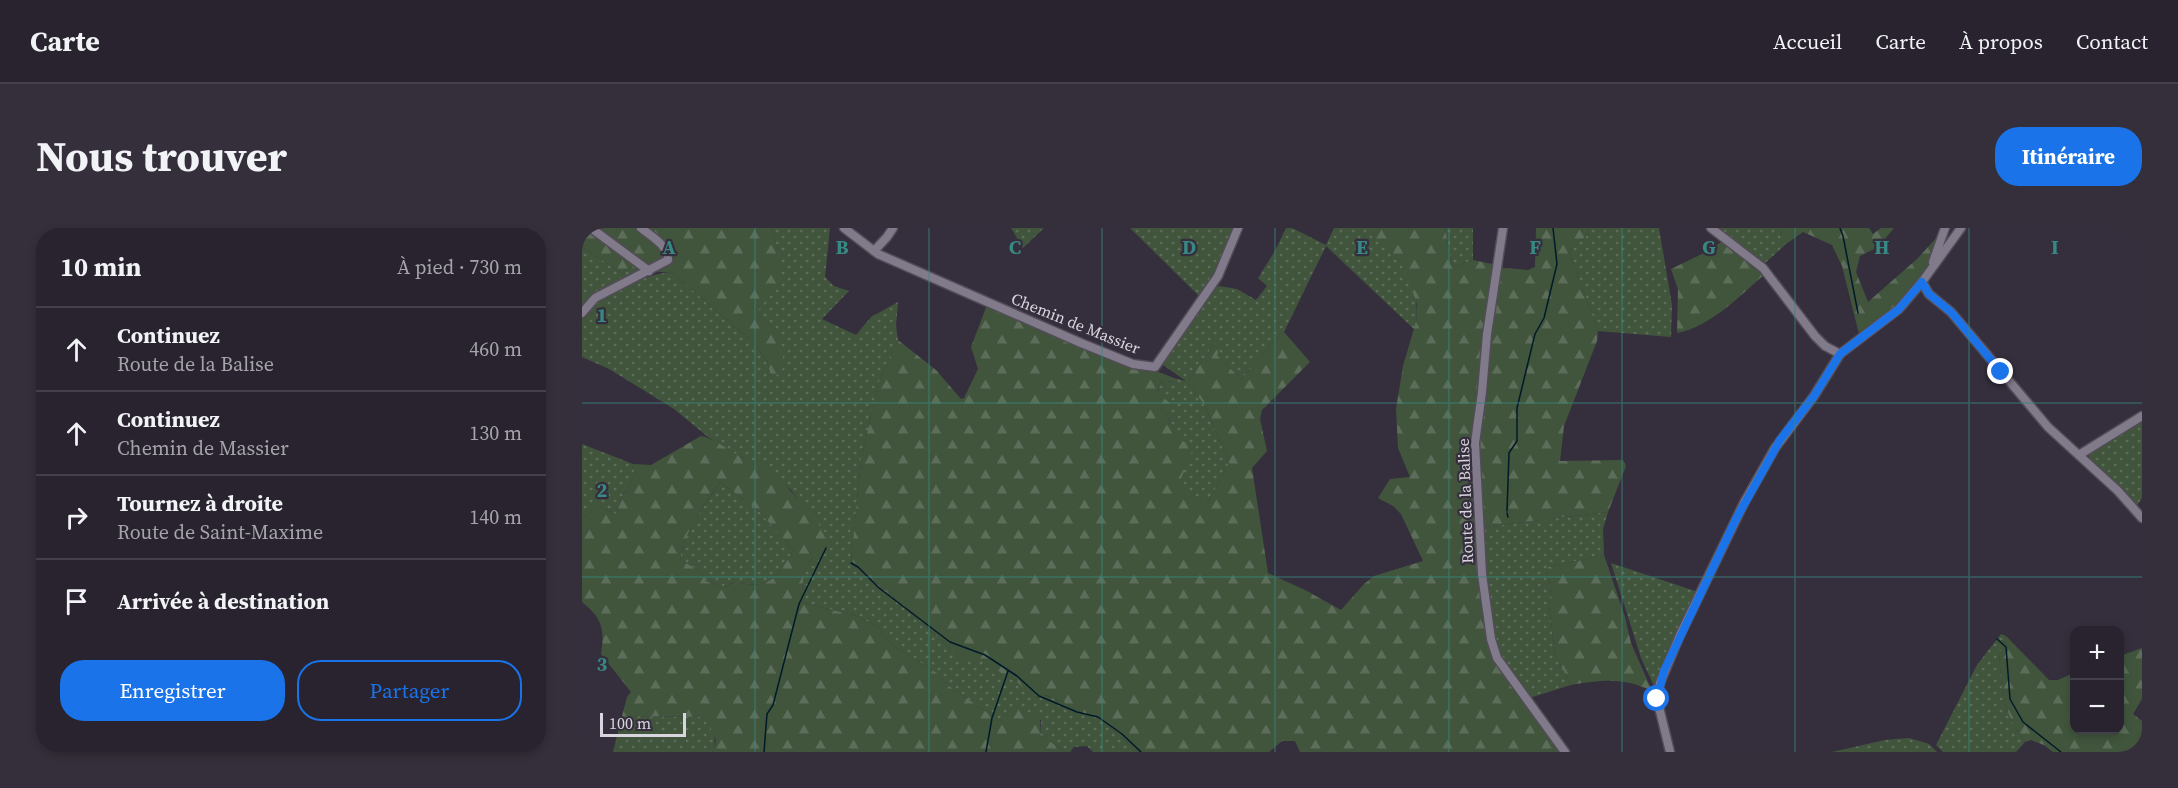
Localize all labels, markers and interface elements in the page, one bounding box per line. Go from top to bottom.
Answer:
text: Carte [30,22,100,60]
text: Accueil [1773,27,1842,56]
text: Carte [1875,27,1926,56]
text: À propos [1959,27,2043,56]
text: Contact [2076,27,2148,56]
text: Nous trouver [36,127,287,185]
button: Itinéraire [1995,127,2142,186]
text: A [662,233,676,261]
text: B [835,233,849,261]
text: C [1009,233,1021,261]
text: D [1182,233,1196,261]
text: E [1356,233,1368,261]
text: F [1529,233,1541,261]
text: G [1702,233,1716,261]
text: H [1874,233,1890,261]
text: I [2051,233,2059,261]
text: 10 min [60,249,142,285]
text: À pied · 730 m [397,253,522,281]
street label: Chemin de Massier [1008,287,1144,359]
text: 1 [597,301,607,329]
text: Continuez [117,320,220,350]
icon: ahead [60,333,93,366]
text: 460 m [469,335,522,363]
text: Route de la Balise [117,350,274,378]
route end [1987,358,2013,384]
text: Continuez [117,404,220,434]
icon: ahead [60,417,93,450]
text: 130 m [469,419,522,447]
text: Chemin de Massier [117,434,289,462]
street label: Route de la Balise [1452,438,1478,564]
text: 2 [597,476,608,504]
text: Tournez à droite [117,488,283,518]
icon: right [60,501,93,534]
text: 140 m [469,503,522,531]
text: Route de Saint-Maxime [117,518,323,546]
icon: arrive [60,585,93,618]
text: Arrivée à destination [117,586,329,616]
map controls [2070,626,2124,734]
button: + [2070,626,2124,680]
text: 3 [597,650,608,678]
button: Enregistrer [60,660,285,721]
button: Partager [297,660,522,721]
button: − [2070,680,2124,734]
route start [1643,685,1669,711]
scale bar [600,710,686,738]
text: 100 m [609,712,651,734]

